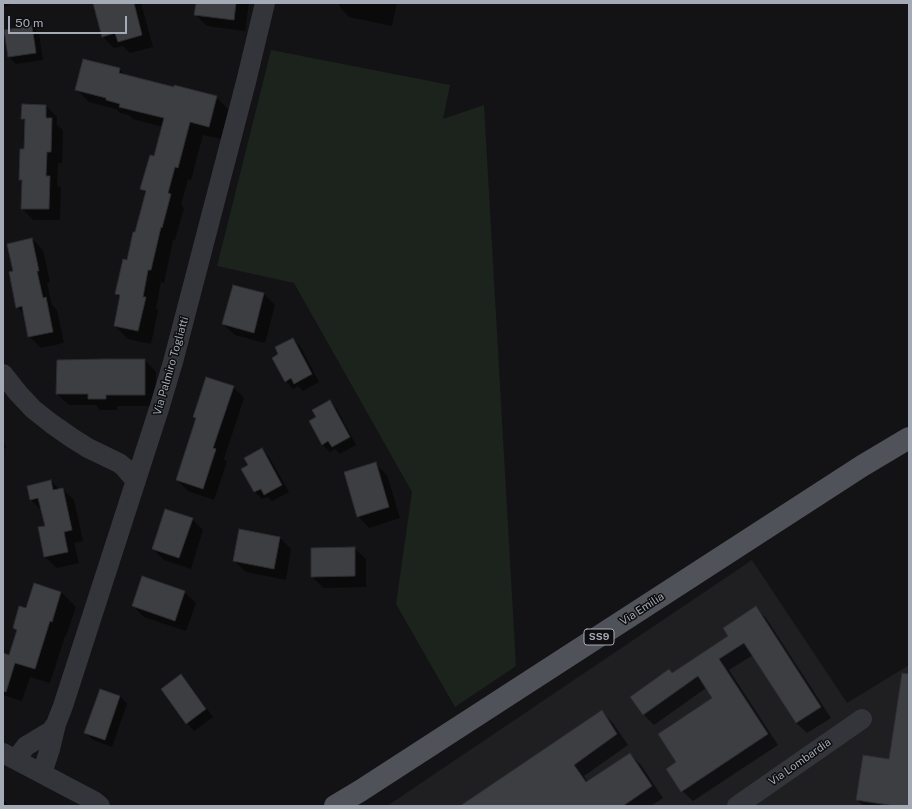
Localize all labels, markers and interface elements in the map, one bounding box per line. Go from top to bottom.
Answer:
scale bar [10,8,129,34]
text: 50 m [15,16,43,30]
street label: Via Palmiro Togliatti [151,315,191,417]
street label: Via Emilia [617,590,667,628]
road number: SS9 [584,629,614,645]
street label: Via Lombardia [766,736,834,788]

